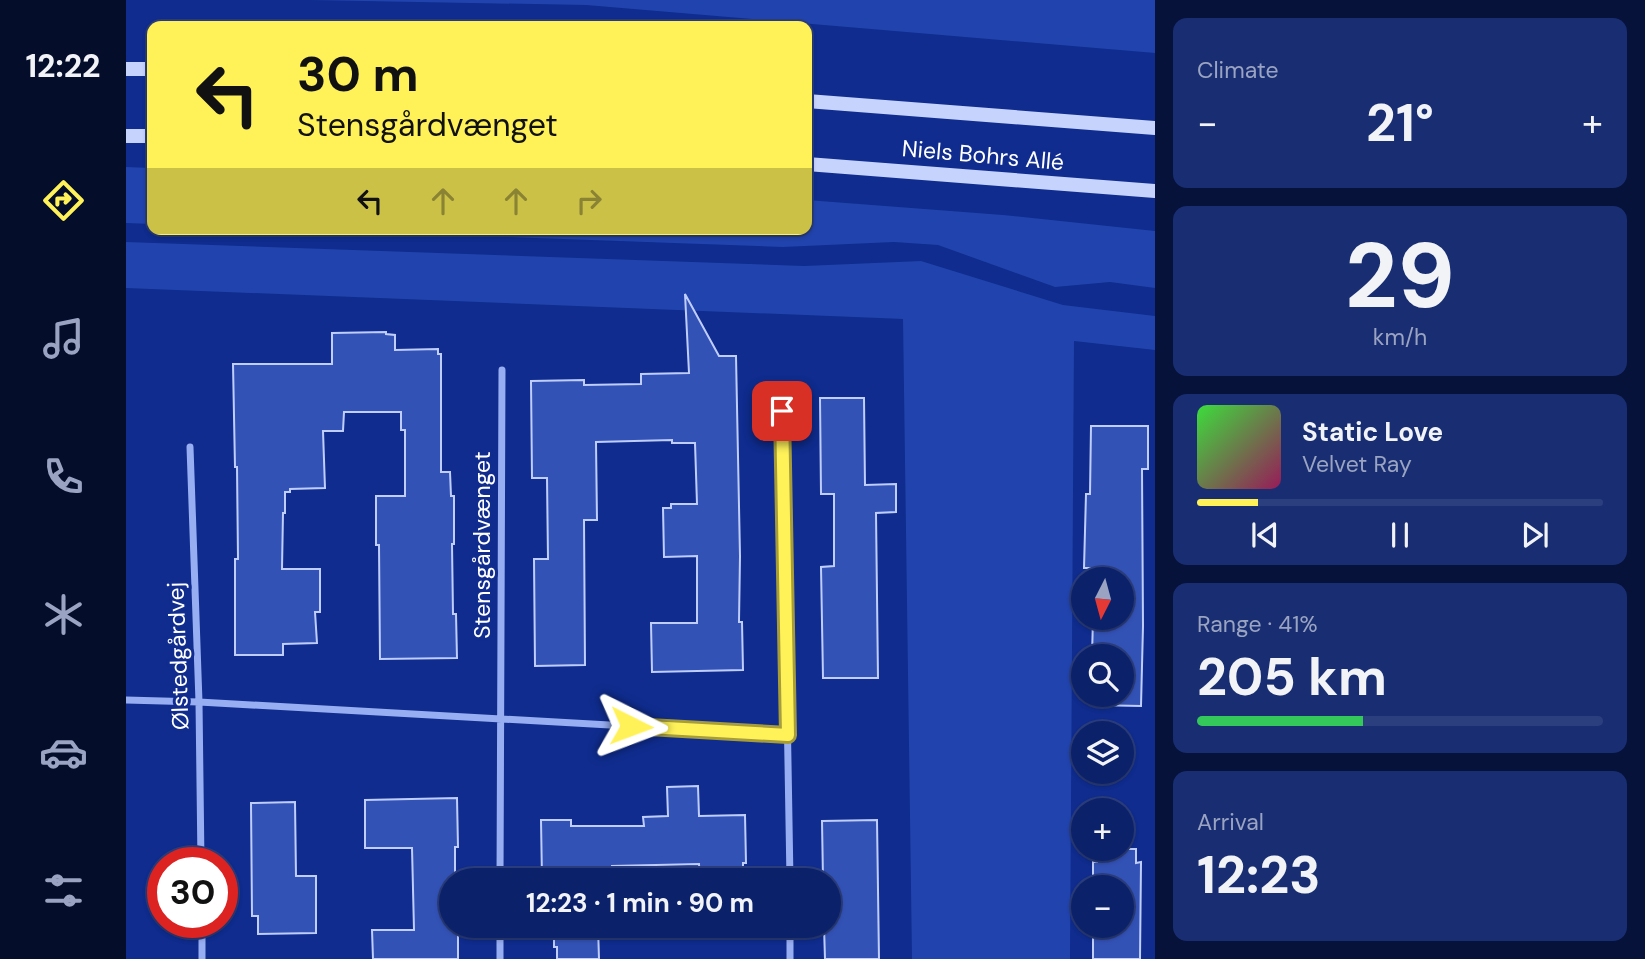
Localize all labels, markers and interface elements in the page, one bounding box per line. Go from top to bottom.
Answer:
text: 30 m [297,42,419,106]
text: 12:22 [25,45,101,87]
icon: left [182,49,273,140]
text: Climate [1197,55,1279,85]
text: 21° [1366,89,1434,157]
text: − [1197,98,1218,148]
text: + [1582,98,1603,148]
text: Stensgårdvænget [297,104,558,146]
street label: Niels Bohrs Allé [901,133,1065,177]
icon: directions [39,176,88,225]
icon: left [351,182,389,220]
icon: ahead [424,182,462,220]
icon: ahead [497,182,535,220]
icon: right [570,182,608,220]
text: 29 [1345,217,1455,335]
icon: music [39,314,88,363]
text: km/h [1373,322,1427,352]
pin [752,381,812,441]
icon: arrive [763,392,801,430]
text: Static Love [1302,415,1443,449]
text: Velvet Ray [1302,449,1412,479]
street label: Stensgårdvænget [467,451,497,639]
icon: phone [39,452,88,501]
icon: previous [1246,516,1284,554]
icon: pause [1381,516,1419,554]
icon: next [1516,516,1554,554]
north arrow [1071,567,1134,630]
map controls [1071,567,1134,938]
street label: Ølstedgårdvej [160,581,196,731]
icon: climate [39,590,88,639]
text: Range · 41% [1197,609,1318,639]
text: 205 km [1197,643,1387,711]
button: search [1071,644,1134,707]
position arrow [594,689,668,763]
button: layers [1071,721,1134,784]
icon: car [39,728,88,777]
button: + [1071,798,1134,861]
text: Arrival [1197,807,1264,837]
text: 12:23 [1197,841,1321,909]
speed limit sign: 30 [147,847,238,938]
icon: filters [39,866,88,915]
button: − [1071,875,1134,938]
text: 12:23 · 1 min · 90 m [526,886,754,920]

